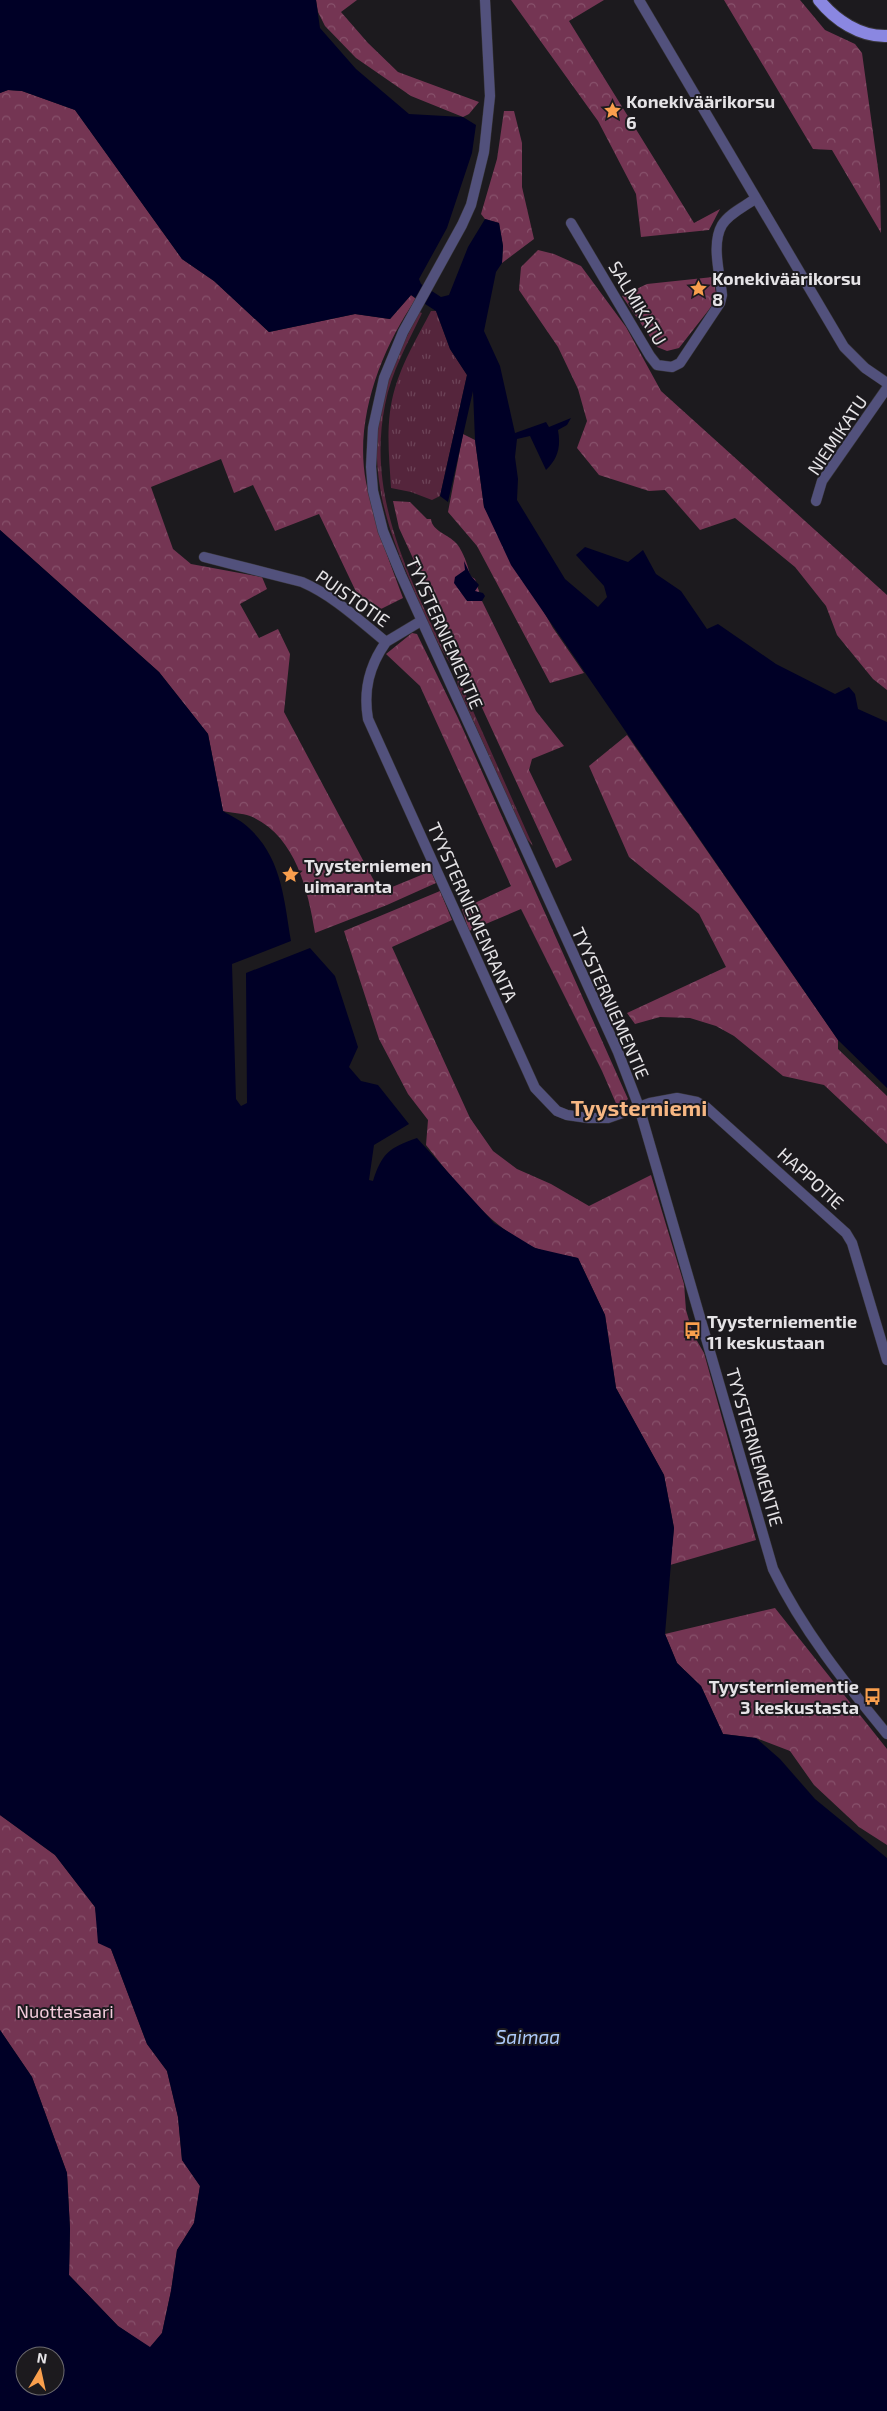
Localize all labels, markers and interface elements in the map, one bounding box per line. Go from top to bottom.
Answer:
place label: Konekiväärikorsu 6 [626,90,775,133]
place icon: Konekiväärikorsu 6 [602,101,622,121]
street label: SALMIKATU [604,257,672,349]
place label: Konekiväärikorsu 8 [712,267,861,310]
place icon: Konekiväärikorsu 8 [688,278,708,298]
street label: NIEMIKATU [802,391,872,479]
street label: TYYSTERNIEMENTIE [402,554,488,712]
street label: PUISTOTIE [312,565,394,631]
street label: TYYSTERNIEMENRANTA [423,819,523,1006]
place label: Tyysterniemen uimaranta [304,854,432,897]
place icon: Tyysterniemen uimaranta [280,865,300,885]
street label: TYYSTERNIEMENTIE [568,924,654,1082]
district label: Tyysterniemi [571,1094,707,1121]
street label: HAPPOTIE [773,1143,849,1213]
place label: Tyysterniementie 11 keskustaan [707,1310,857,1353]
bus stop icon: Tyysterniementie 11 keskustaan [683,1321,703,1341]
street label: TYYSTERNIEMENTIE [722,1365,788,1529]
place label: Tyysterniementie 3 keskustasta [709,1675,859,1718]
bus stop icon: Tyysterniementie 3 keskustasta [863,1686,883,1706]
park label: Nuottasaari [16,2000,114,2022]
water label: Saimaa [496,2025,560,2048]
north arrow [15,2346,65,2396]
text: N [36,2348,48,2367]

